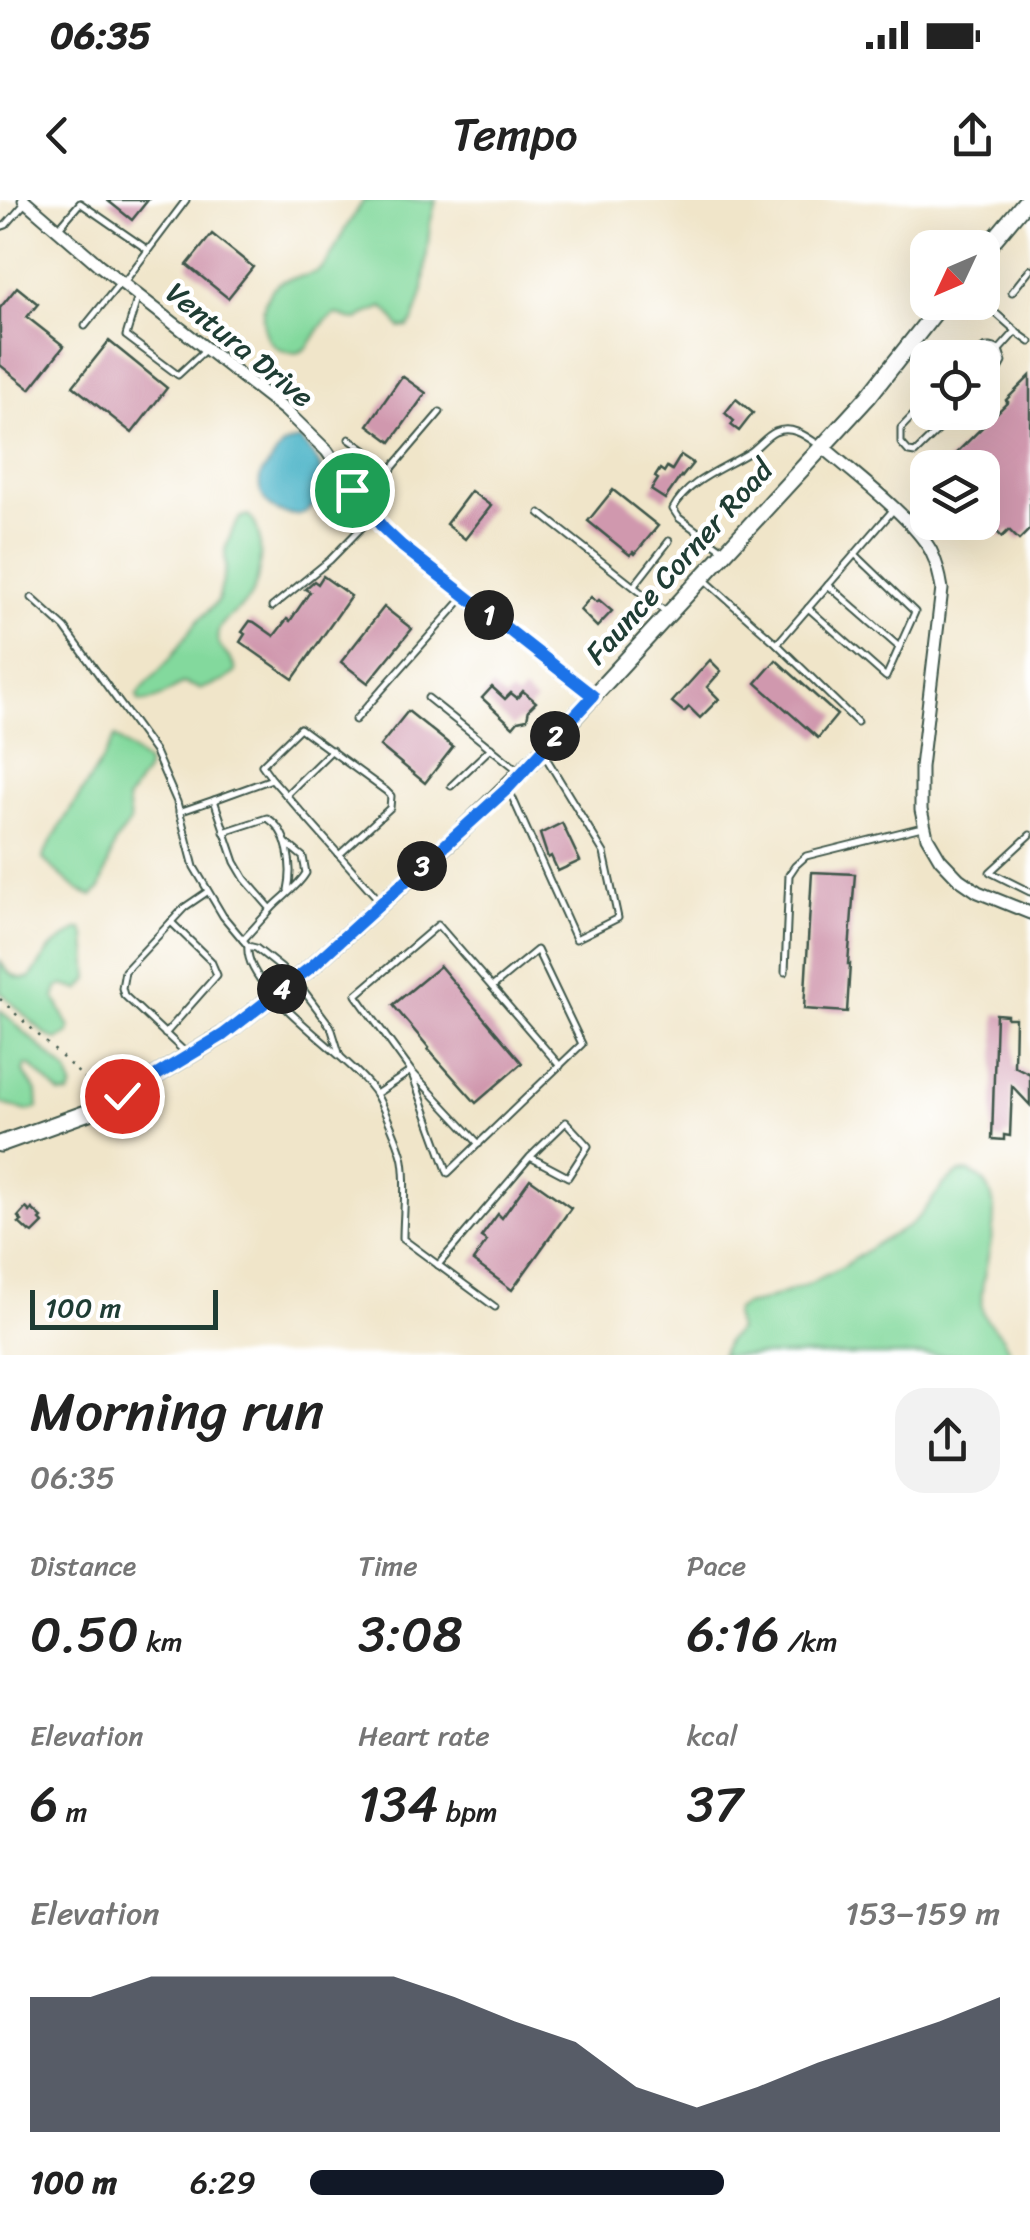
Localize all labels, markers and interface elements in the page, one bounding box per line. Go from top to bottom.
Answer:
text: 06:35 [50,2,151,69]
text: Tempo [452,95,578,175]
icon: back [30,108,85,163]
icon: share [945,108,1000,163]
north arrow [910,230,1000,320]
map controls [910,230,1000,540]
street label: Ventura Drive [153,268,327,422]
button: locate [910,340,1000,430]
street label: Faunce Corner Road [571,445,788,678]
pin [310,448,395,533]
button: layers [910,450,1000,540]
icon: arrive [325,463,380,518]
pin: 1 [464,590,514,640]
text: 1 [483,590,495,639]
pin: 2 [530,711,580,761]
text: 2 [547,711,563,760]
pin: 3 [397,841,447,891]
text: 3 [414,841,430,890]
pin: 4 [257,964,307,1014]
text: 4 [273,964,291,1013]
pin [80,1054,165,1139]
icon: check [95,1069,150,1124]
text: 100 m [45,1283,121,1332]
scale bar [30,1285,218,1330]
text: Morning run [30,1363,324,1460]
button: share [895,1388,1000,1493]
text: 06:35 [30,1449,115,1506]
text: Distance [30,1541,136,1590]
text: Time [358,1541,418,1590]
text: Pace [687,1541,746,1590]
text: 0.50 [30,1590,139,1679]
text: 3:08 [358,1590,463,1679]
text: 6:16 [687,1590,780,1679]
text: km [139,1617,183,1666]
text: /km [780,1617,838,1666]
text: Elevation [30,1711,143,1760]
text: Heart rate [358,1711,490,1760]
text: kcal [687,1711,738,1760]
text: 6 [30,1760,58,1849]
text: 134 [358,1760,438,1849]
text: 37 [687,1760,743,1849]
text: m [58,1787,87,1836]
text: bpm [438,1787,497,1836]
text: Elevation [30,1885,160,1942]
text: 153–159 m [845,1885,1000,1942]
text: 100 m [30,2154,117,2211]
text: 6:29 [190,2154,256,2211]

